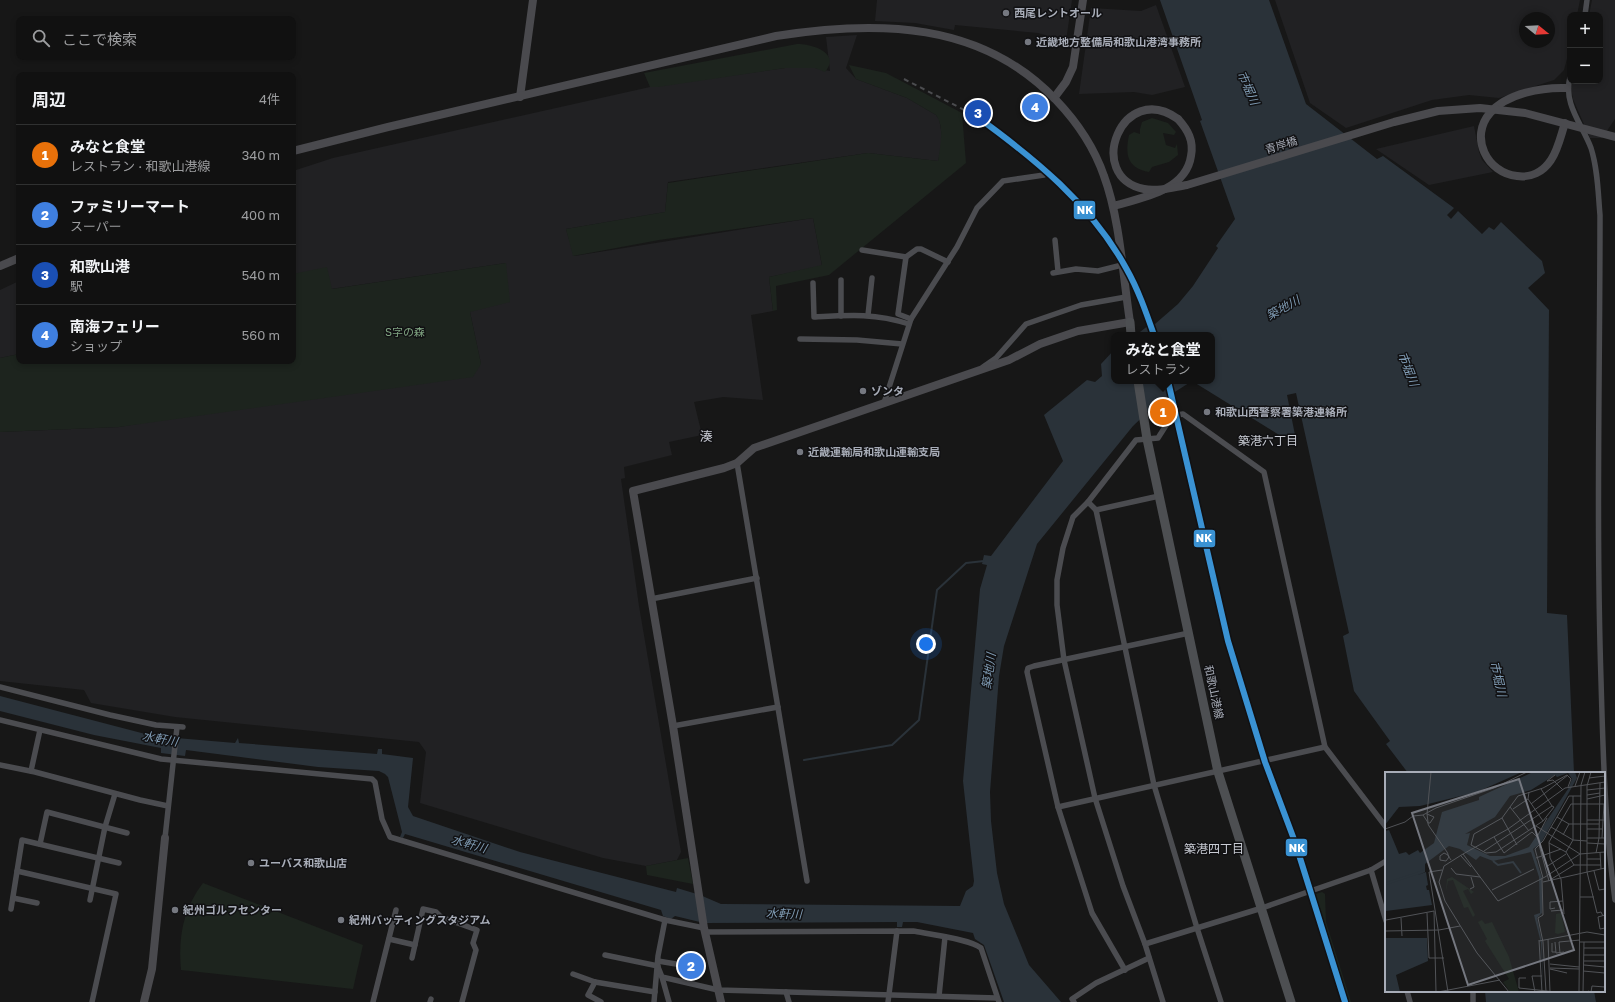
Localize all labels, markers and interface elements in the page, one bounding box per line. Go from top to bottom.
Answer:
place label: 西尾レントオール [1014,6,1102,19]
marker: 西尾レントオール [1001,8,1011,18]
north arrow [1519,12,1555,48]
map controls [1567,12,1603,84]
button: + [1567,12,1603,48]
search box [16,16,296,60]
icon: search [30,27,52,49]
text: ここで検索 [62,30,137,48]
place label: 近畿地方整備局和歌山港湾事務所 [1036,35,1201,48]
marker: 近畿地方整備局和歌山港湾事務所 [1023,37,1033,47]
button: − [1567,48,1603,84]
water label: 市堀川 [1234,68,1263,109]
text: 周辺 [32,89,66,110]
text: 4件 [259,91,280,107]
pin: 4 [1022,92,1048,122]
pin: 3 [965,98,991,128]
street label: 青岸橋 [1263,133,1299,156]
text: みなと食堂 [70,137,145,155]
text: 1 [42,147,48,163]
text: 340 m [242,147,280,163]
text: レストラン · 和歌山港線 [70,158,210,174]
text: ファミリーマート [70,197,190,215]
line badge: NK [1073,200,1096,220]
text: NK [1077,203,1093,216]
text: 2 [41,207,49,223]
text: 400 m [241,207,280,223]
text: スーパー [70,218,122,234]
text: 和歌山港 [70,257,130,275]
text: 3 [41,267,49,283]
text: 540 m [242,267,280,283]
text: 駅 [70,278,83,294]
water label: 築地川 [1263,291,1304,323]
text: 南海フェリー [70,317,160,335]
park label: S字の森 [385,325,425,338]
text: 4 [41,327,49,343]
text: 560 m [242,327,280,343]
popup [1111,332,1215,384]
text: ショップ [70,338,122,354]
text: みなと食堂 [1125,340,1201,358]
water label: 市堀川 [1395,349,1423,390]
text: レストラン [1125,361,1191,377]
place label: ゾンタ [871,384,904,397]
marker: ゾンタ [858,386,868,396]
pin: 1 [1150,397,1176,427]
place label: 和歌山西警察署築港連絡所 [1215,405,1347,418]
marker: 和歌山西警察署築港連絡所 [1202,407,1212,417]
district label: 湊 [699,428,713,444]
district label: 築港六丁目 [1238,433,1298,448]
place label: 近畿運輸局和歌山運輸支局 [808,445,940,458]
marker: 近畿運輸局和歌山運輸支局 [795,447,805,457]
line badge: NK [1193,529,1216,548]
text: NK [1196,531,1212,544]
your location [916,634,936,654]
water label: 築地川 [979,650,999,690]
water label: 市堀川 [1487,660,1510,700]
street label: 和歌山港線 [1202,664,1227,720]
water label: 水軒川 [141,728,181,749]
inset map [1385,772,1605,992]
water label: 水軒川 [450,831,490,856]
line badge: NK [1285,838,1308,857]
district label: 築港四丁目 [1184,841,1244,856]
text: NK [1289,841,1305,854]
place label: ユーバス和歌山店 [259,856,347,869]
marker: ユーバス和歌山店 [246,858,256,868]
place label: 紀州ゴルフセンター [183,903,282,916]
marker: 紀州ゴルフセンター [170,905,180,915]
water label: 水軒川 [766,905,804,922]
place label: 紀州バッティングスタジアム [349,913,491,926]
marker: 紀州バッティングスタジアム [336,915,346,925]
pin: 2 [678,951,704,981]

